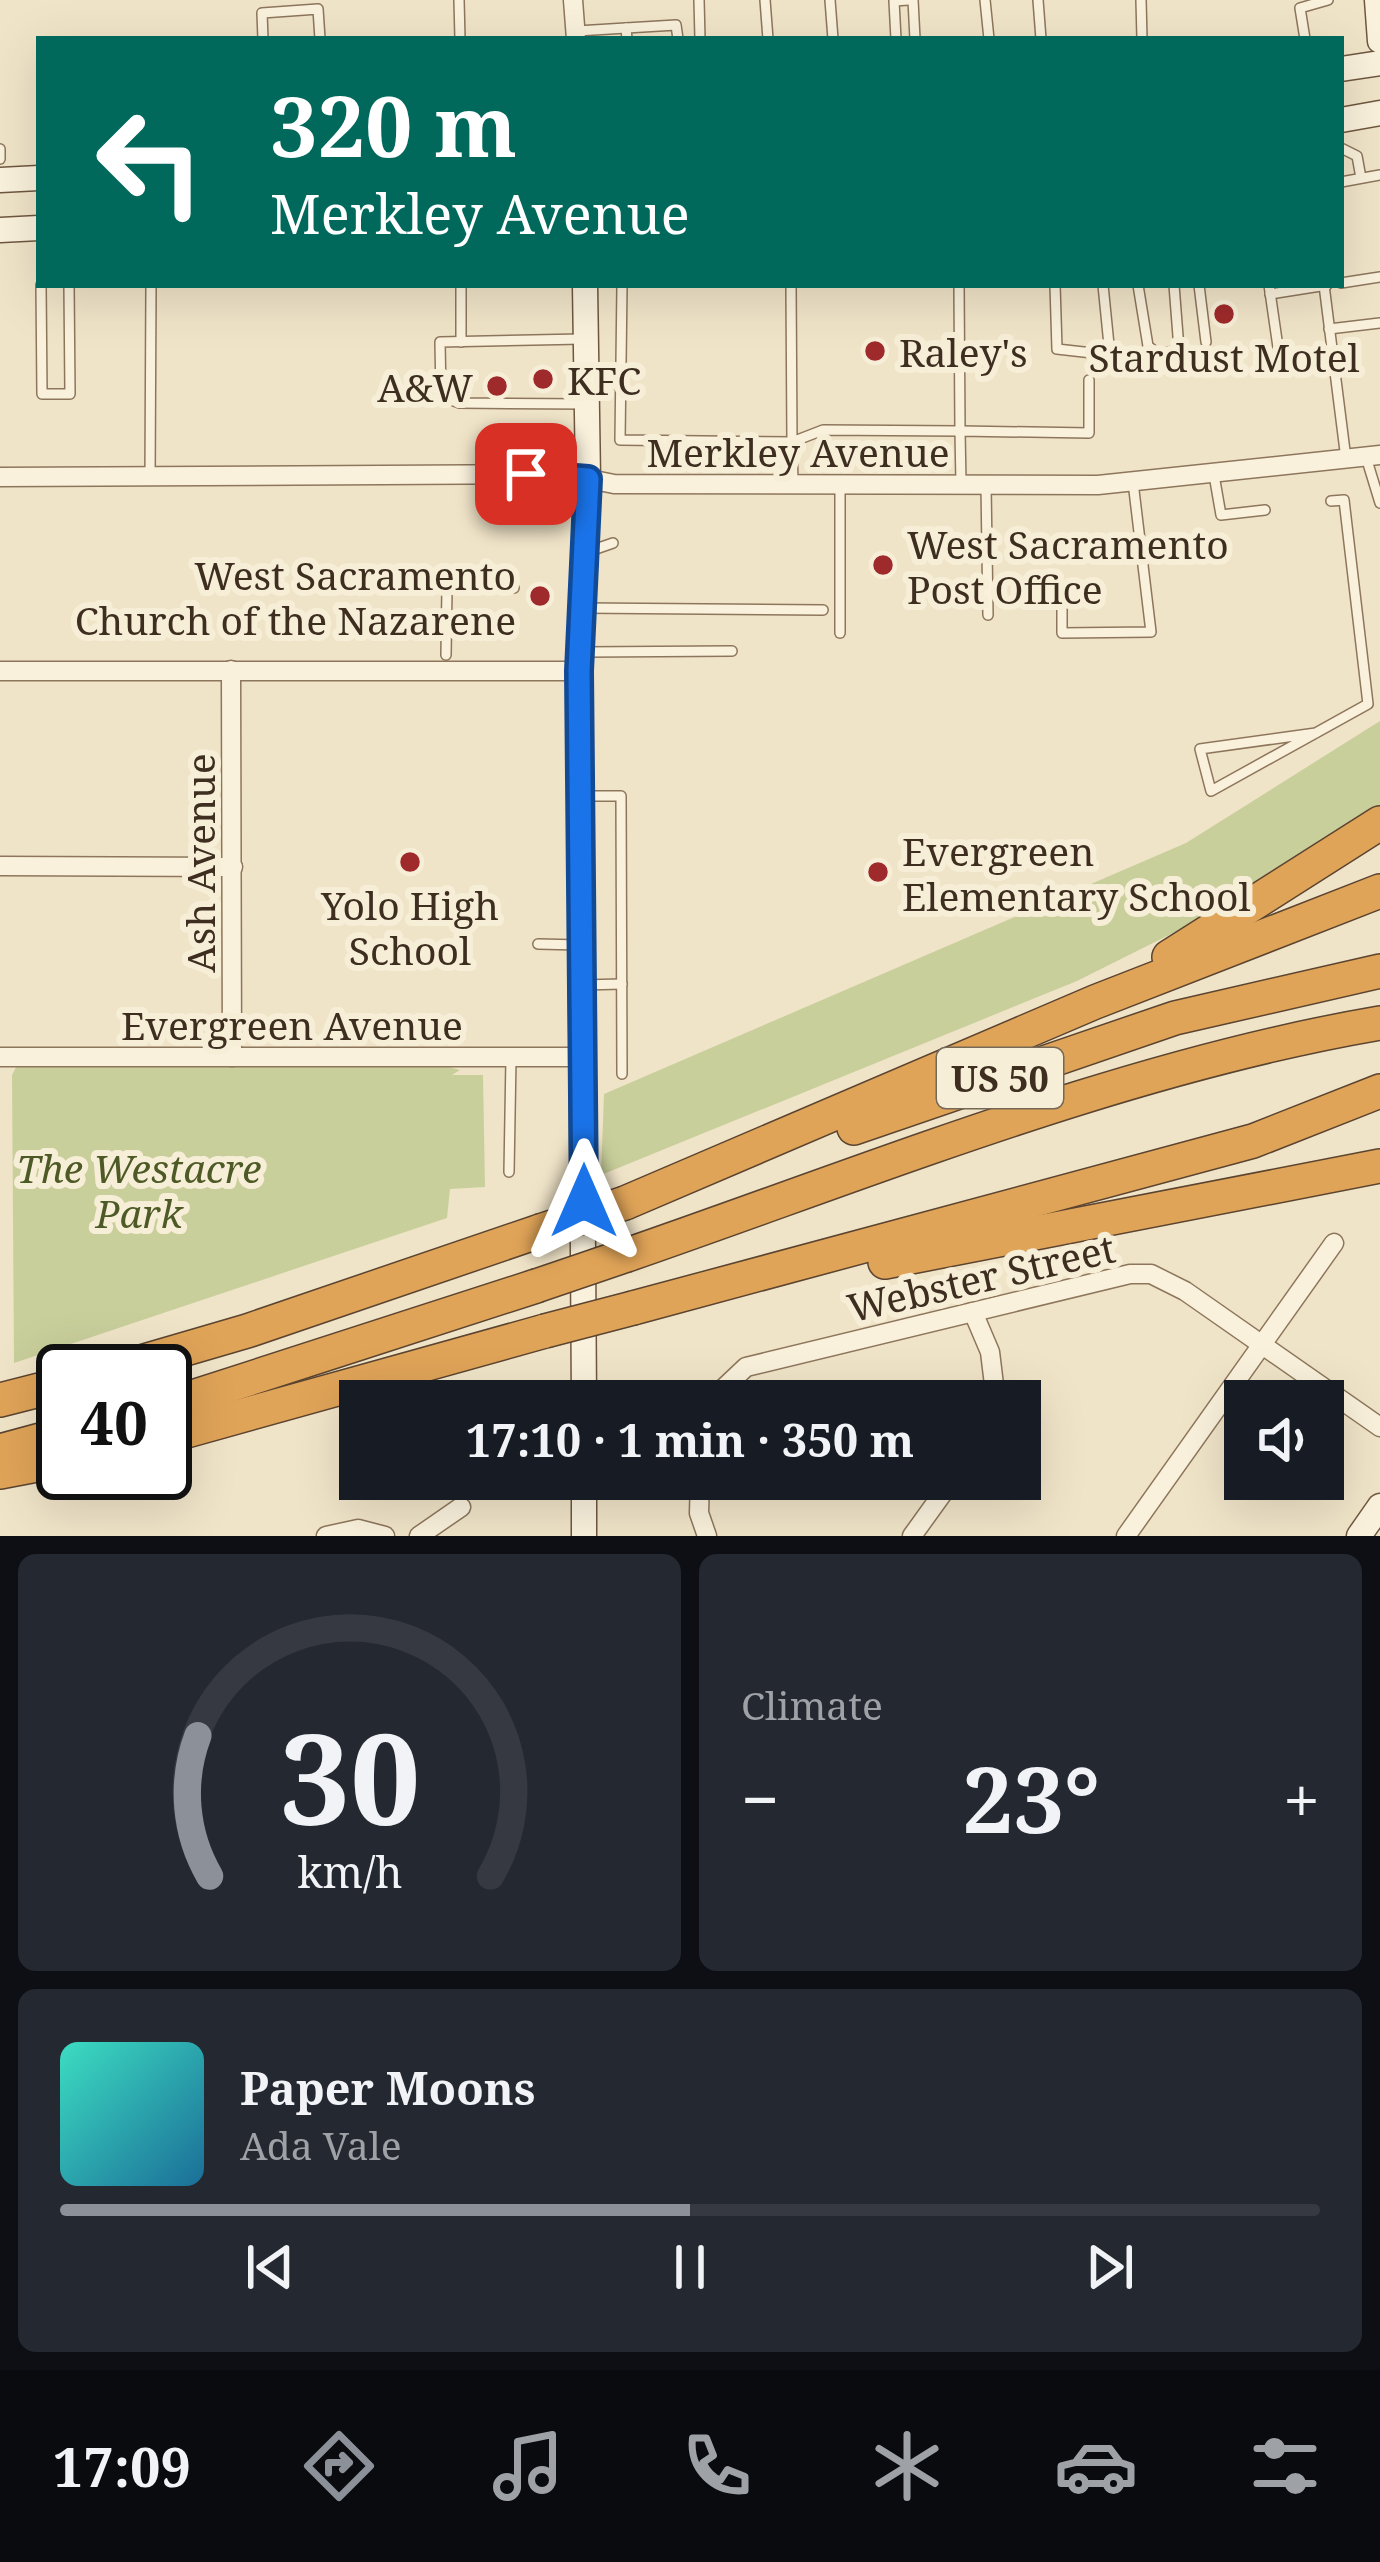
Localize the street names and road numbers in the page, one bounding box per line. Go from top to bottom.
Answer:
street label: Merkley Avenue [646,425,950,478]
street label: Ash Avenue [173,753,226,973]
street label: Evergreen Avenue [121,998,463,1051]
road number: US 50 [937,1048,1063,1108]
street label: Webster Street [842,1220,1120,1334]

